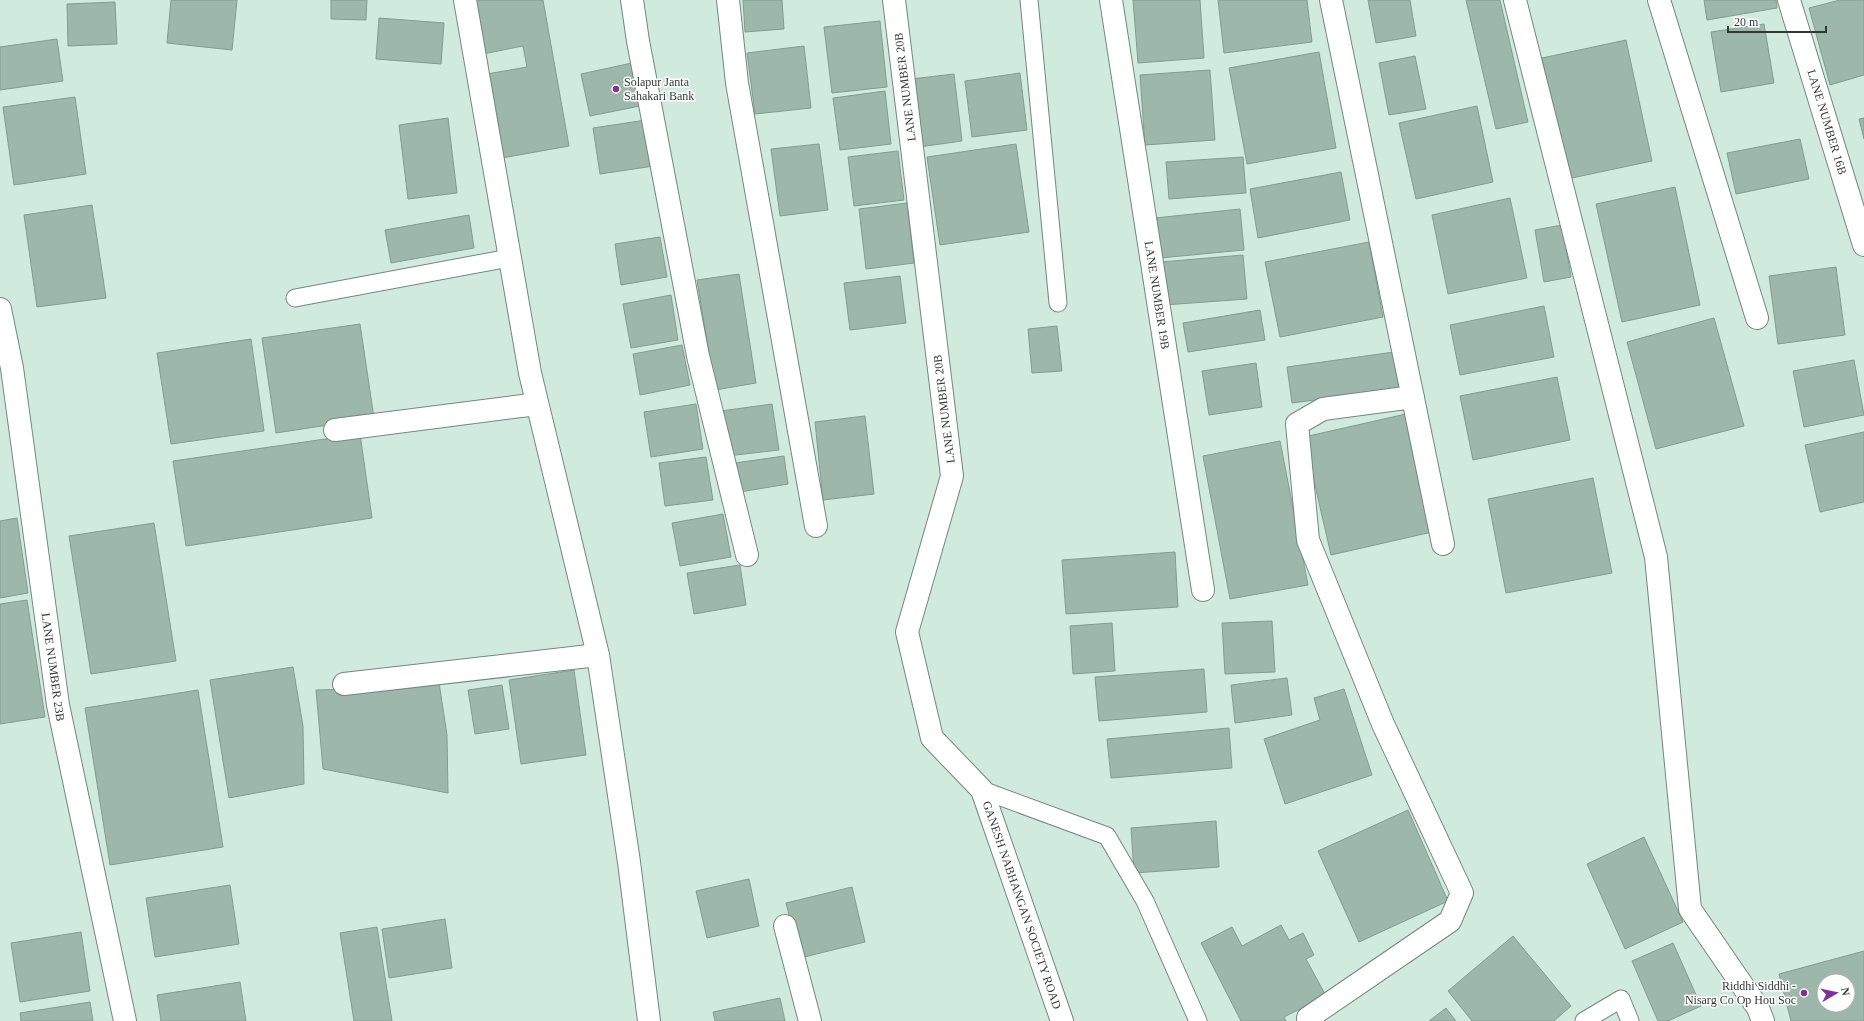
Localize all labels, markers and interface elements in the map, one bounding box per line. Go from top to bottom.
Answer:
scale bar [1728,8,1826,34]
text: 20 m [1734,15,1759,29]
street label: LANE NUMBER 20B [891,32,919,142]
street label: LANE NUMBER 16B [1804,68,1850,176]
place label: Solapur Janta Sahakari Bank [624,75,694,103]
marker: Solapur Janta Sahakari Bank [611,84,621,94]
street label: LANE NUMBER 19B [1142,240,1172,350]
street label: LANE NUMBER 20B [930,354,958,464]
street label: LANE NUMBER 23B [38,612,68,722]
street label: GANESH NABHANGAN SOCIETY ROAD [980,799,1064,1011]
north arrow [1816,973,1856,1013]
place label: Riddhi Siddhi - Nisarg Co Op Hou Soc [1685,979,1796,1007]
text: N [1839,987,1852,996]
marker: Riddhi Siddhi - Nisarg Co Op Hou Soc [1799,988,1809,998]

